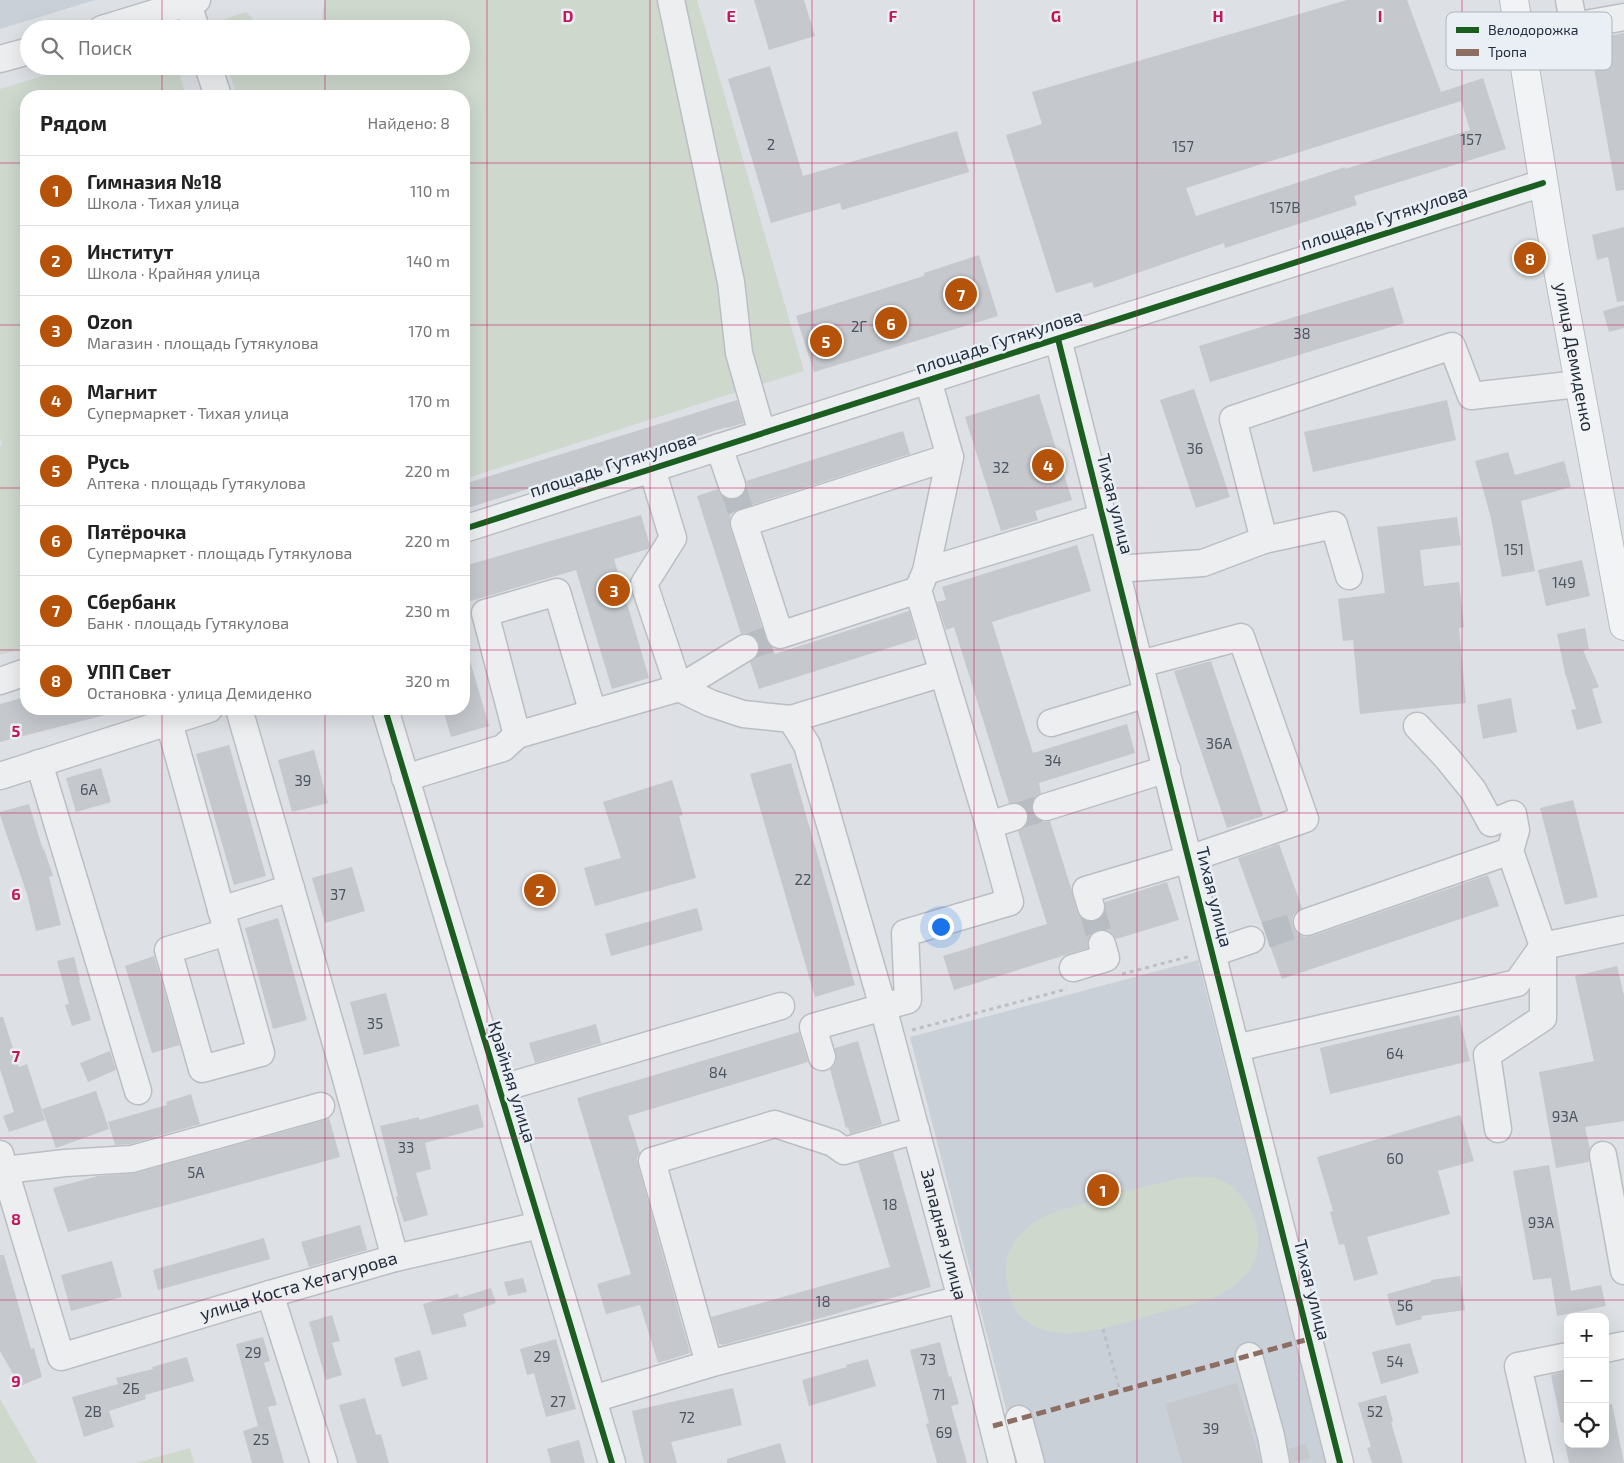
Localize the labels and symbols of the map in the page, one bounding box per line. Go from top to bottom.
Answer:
text: D [563,6,574,25]
text: E [726,6,736,25]
text: F [889,6,898,25]
text: G [1051,6,1061,25]
text: H [1212,6,1224,25]
text: I [1378,6,1382,25]
legend [1446,12,1612,70]
text: Велодорожка [1488,21,1578,38]
text: Тропа [1488,43,1527,60]
house number: 157 [1460,130,1482,148]
house number: 2 [767,135,775,153]
house number: 157 [1172,137,1194,155]
street label: площадь Гутякулова [1297,180,1470,254]
house number: 157В [1270,198,1301,216]
pin: 8 [1514,239,1546,277]
pin: 7 [945,275,977,313]
street label: улица Демиденко [1551,280,1600,433]
pin: 6 [875,304,907,342]
street label: площадь Гутякулова [912,304,1085,378]
house number: 2Г [851,317,867,335]
pin: 5 [810,322,842,360]
house number: 38 [1293,324,1311,342]
street label: площадь Гутякулова [526,427,699,501]
house number: 36 [1187,439,1203,457]
pin: 4 [1032,446,1064,484]
street label: Тихая улица [1093,451,1139,556]
house number: 32 [993,458,1009,476]
house number: 151 [1504,540,1524,558]
pin: 3 [598,571,630,609]
house number: 149 [1552,573,1576,591]
text: 5 [12,721,21,740]
house number: 36А [1206,734,1233,752]
house number: 34 [1044,751,1062,769]
house number: 39 [295,771,311,789]
house number: 6А [80,780,99,798]
street label: Тихая улица [1192,844,1238,949]
house number: 22 [795,870,811,888]
pin: 2 [524,871,556,909]
text: 6 [11,884,21,903]
house number: 37 [330,885,346,903]
your location [928,914,954,940]
house number: 35 [367,1014,383,1032]
street label: Крайняя улица [484,1018,542,1145]
house number: 64 [1386,1044,1404,1062]
text: 7 [12,1046,21,1065]
house number: 84 [709,1063,727,1081]
house number: 93А [1552,1107,1579,1125]
house number: 33 [398,1138,414,1156]
house number: 60 [1386,1149,1404,1167]
house number: 5А [187,1163,205,1181]
street label: Западная улица [917,1166,973,1302]
pin: 1 [1087,1171,1119,1209]
house number: 18 [882,1195,898,1213]
text: 8 [11,1209,21,1228]
house number: 93А [1528,1213,1555,1231]
street label: Тихая улица [1290,1237,1336,1342]
street label: улица Коста Хетагурова [197,1246,400,1325]
house number: 18 [815,1292,831,1310]
house number: 56 [1397,1296,1413,1314]
house number: 29 [244,1343,262,1361]
house number: 29 [533,1347,551,1365]
house number: 73 [920,1350,936,1368]
house number: 54 [1386,1352,1404,1370]
text: 9 [11,1371,21,1390]
house number: 2Б [122,1379,140,1397]
house number: 71 [932,1385,946,1403]
house number: 27 [550,1392,566,1410]
house number: 2В [84,1402,102,1420]
house number: 52 [1367,1402,1383,1420]
house number: 72 [679,1408,695,1426]
house number: 39 [1203,1419,1219,1437]
house number: 69 [935,1423,953,1441]
house number: 25 [253,1430,269,1448]

